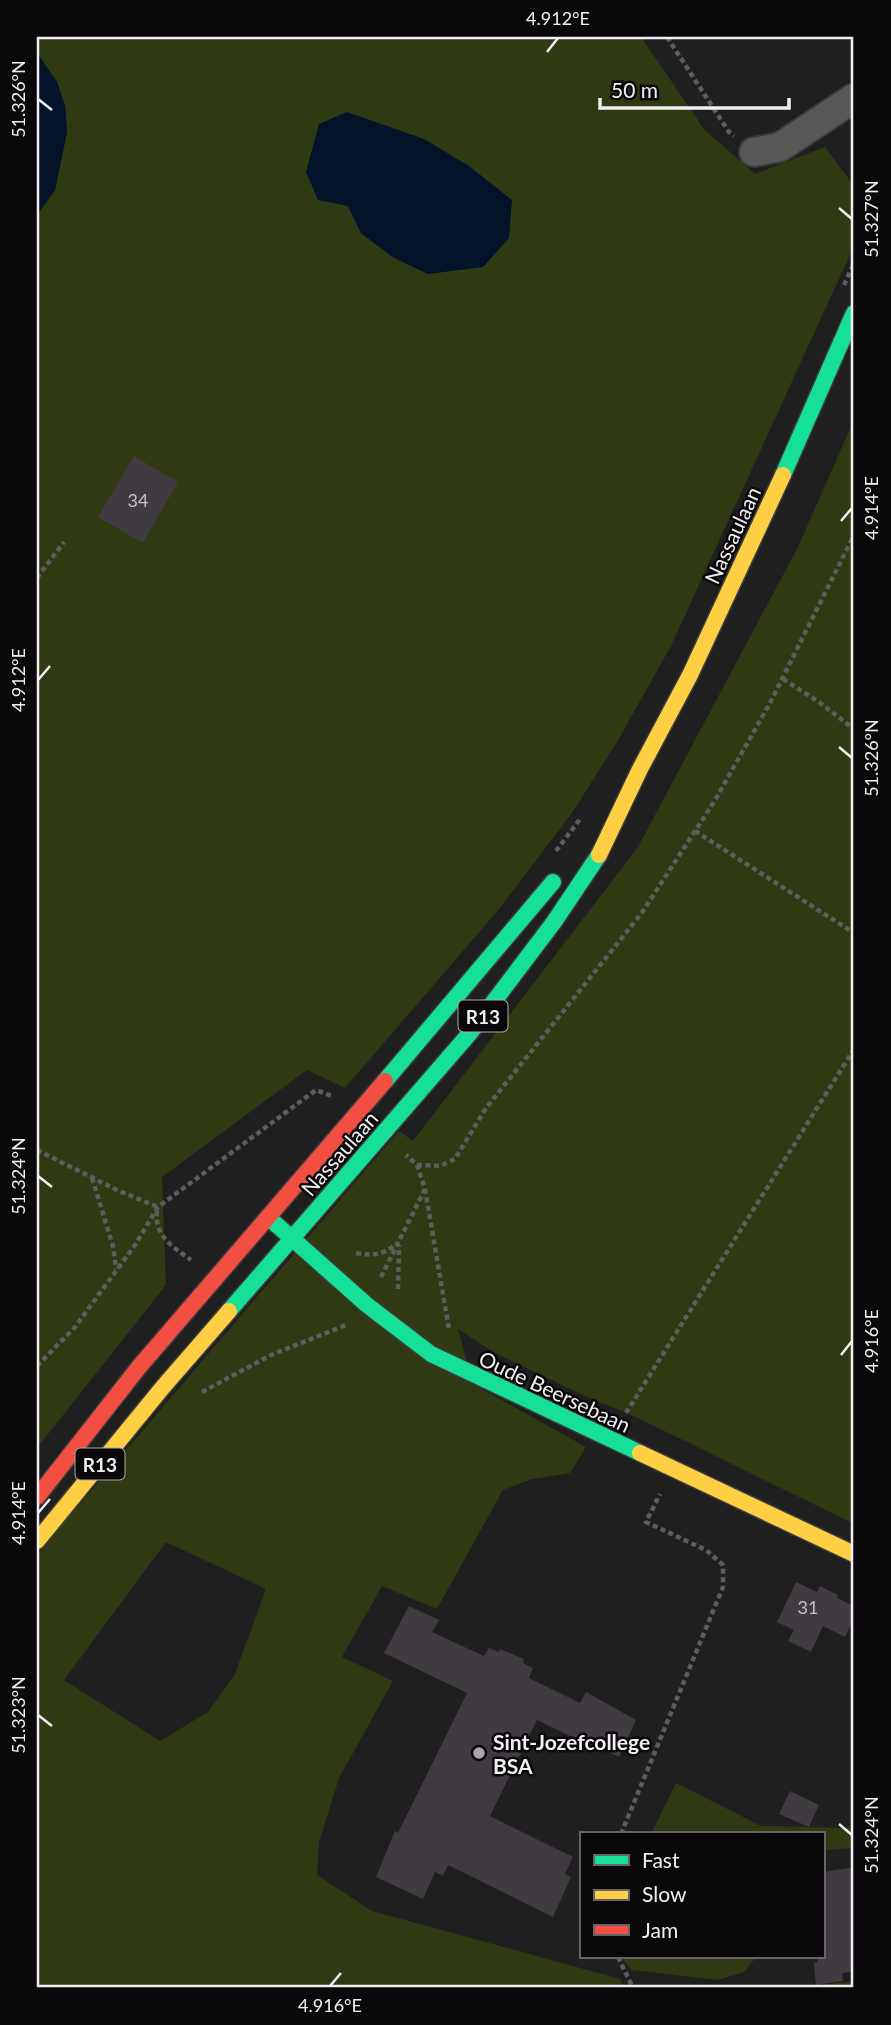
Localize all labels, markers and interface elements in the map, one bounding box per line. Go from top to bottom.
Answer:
text: 4.912°E [526,7,590,29]
text: 51.326°N [7,60,29,138]
scale bar [600,66,790,110]
text: 50 m [611,77,658,102]
text: 51.327°N [860,180,882,258]
text: 4.914°E [860,476,882,540]
street label: Nassaulaan [699,483,765,587]
house number: 34 [128,489,148,511]
text: 4.912°E [7,648,29,712]
text: 51.326°N [860,719,882,797]
road number: R13 [458,1000,508,1032]
street label: Nassaulaan [295,1106,383,1200]
text: 51.324°N [7,1137,29,1215]
text: 4.916°E [860,1309,882,1373]
street label: Oude Beersebaan [475,1345,635,1437]
road number: R13 [76,1448,124,1480]
text: 4.914°E [7,1481,29,1545]
house number: 31 [798,1596,818,1618]
text: 51.323°N [7,1676,29,1754]
place label: Sint-Jozefcollege BSA [493,1729,650,1778]
marker: Sint-Jozefcollege BSA [471,1745,487,1761]
text: 51.324°N [860,1796,882,1874]
legend [580,1832,824,1958]
text: Fast [642,1847,680,1872]
text: Slow [642,1881,687,1906]
text: Jam [642,1917,678,1942]
text: 4.916°E [298,1994,362,2016]

